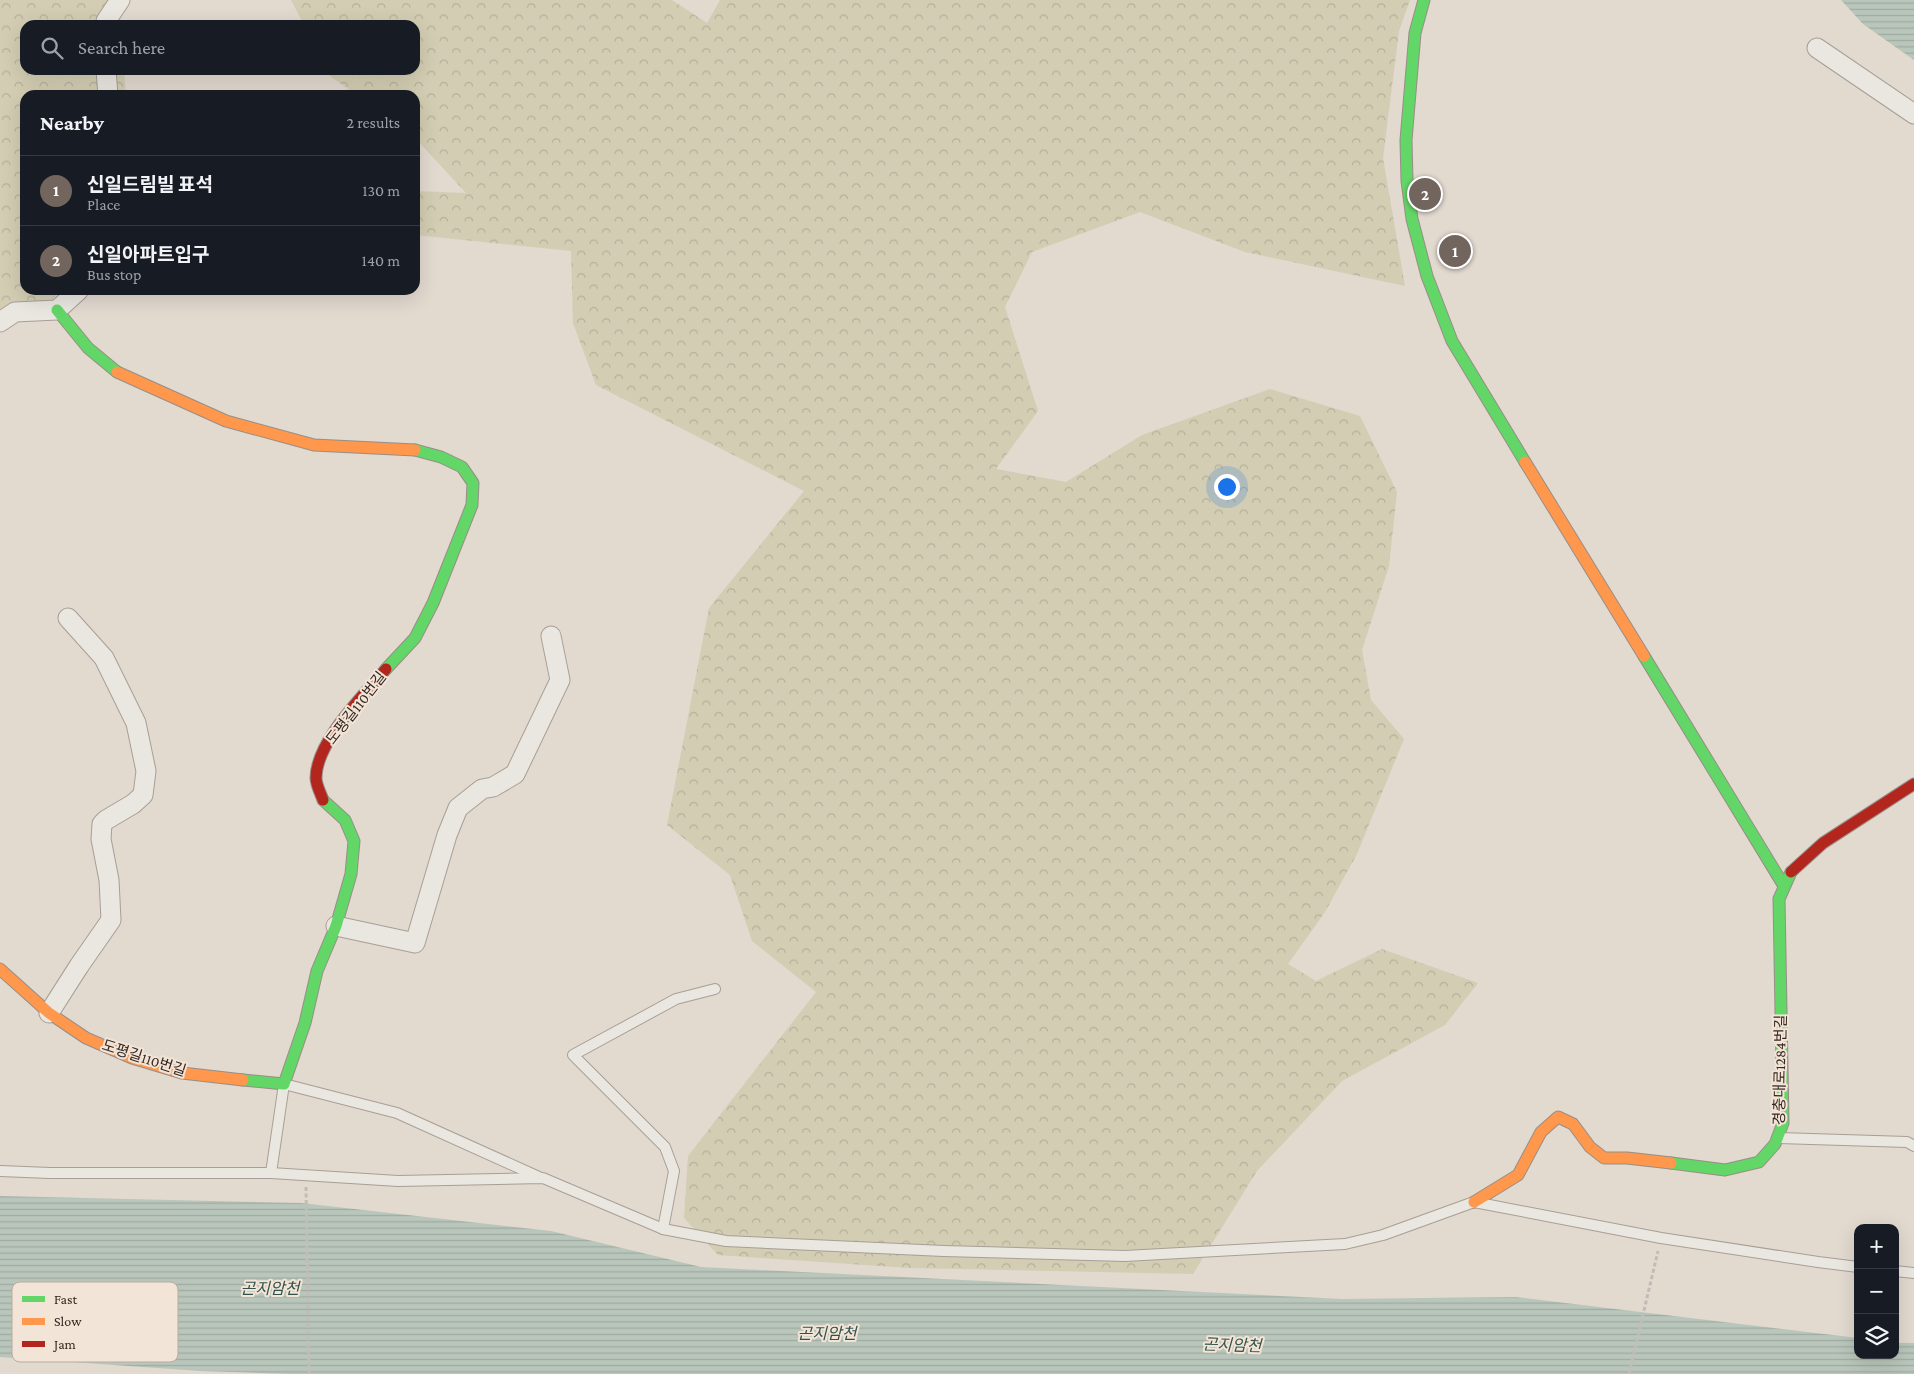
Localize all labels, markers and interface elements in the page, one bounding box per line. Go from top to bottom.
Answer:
search box [20,20,420,75]
icon: search [38,34,66,62]
text: Search here [78,37,165,58]
text: Nearby [40,111,104,135]
text: 2 results [347,114,400,131]
text: 신일드림빌 표석 [87,174,213,195]
pin: 2 [1409,175,1441,213]
text: 1 [53,182,59,199]
text: 130 m [362,182,400,199]
text: Place [87,196,120,213]
pin: 1 [1439,232,1471,270]
text: 신일아파트입구 [87,244,209,265]
text: 2 [52,252,60,269]
text: 140 m [362,252,400,269]
text: Bus stop [87,266,141,283]
your location [1214,474,1240,500]
street label: 도평길110번길 [323,669,389,747]
street label: 경충대로1284번길 [1771,1015,1789,1125]
street label: 도평길110번길 [100,1037,188,1079]
map controls [1854,1224,1899,1359]
button: + [1854,1224,1899,1269]
button: − [1854,1269,1899,1314]
water label: 곤지암천 [241,1280,302,1297]
legend [12,1282,178,1362]
text: Fast [54,1291,78,1307]
text: Slow [54,1313,82,1329]
button: layers [1854,1314,1899,1359]
water label: 곤지암천 [798,1325,859,1342]
water label: 곤지암천 [1202,1335,1264,1355]
text: Jam [52,1336,76,1352]

